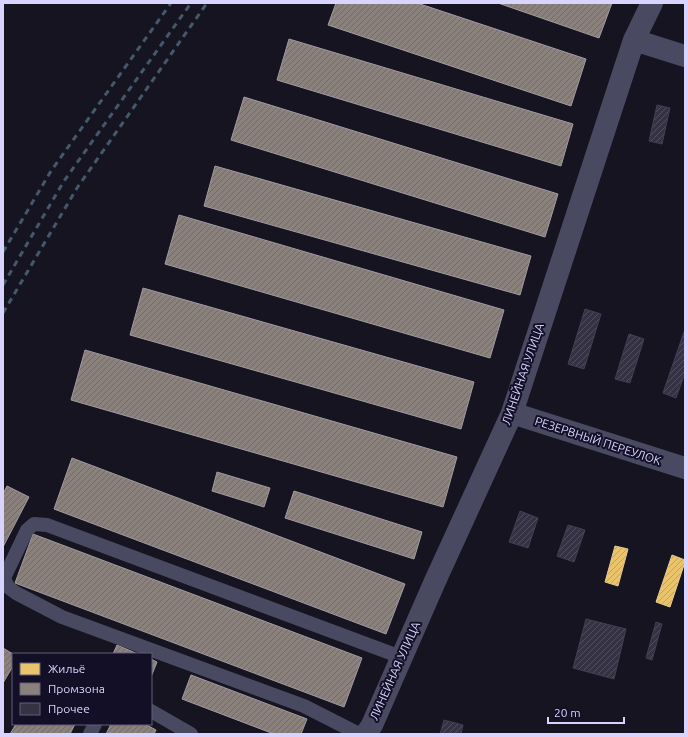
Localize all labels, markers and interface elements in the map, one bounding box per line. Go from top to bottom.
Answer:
street label: ЛИНЕЙНАЯ УЛИЦА [499,321,546,426]
street label: РЕЗЕРВНЫЙ ПЕРЕУЛОК [533,414,664,467]
street label: ЛИНЕЙНАЯ УЛИЦА [367,619,422,722]
legend [12,653,152,725]
text: Жильё [48,662,85,675]
text: Промзона [48,682,105,695]
scale bar [548,699,624,725]
text: Прочее [48,702,90,715]
text: 20 m [554,706,581,719]

